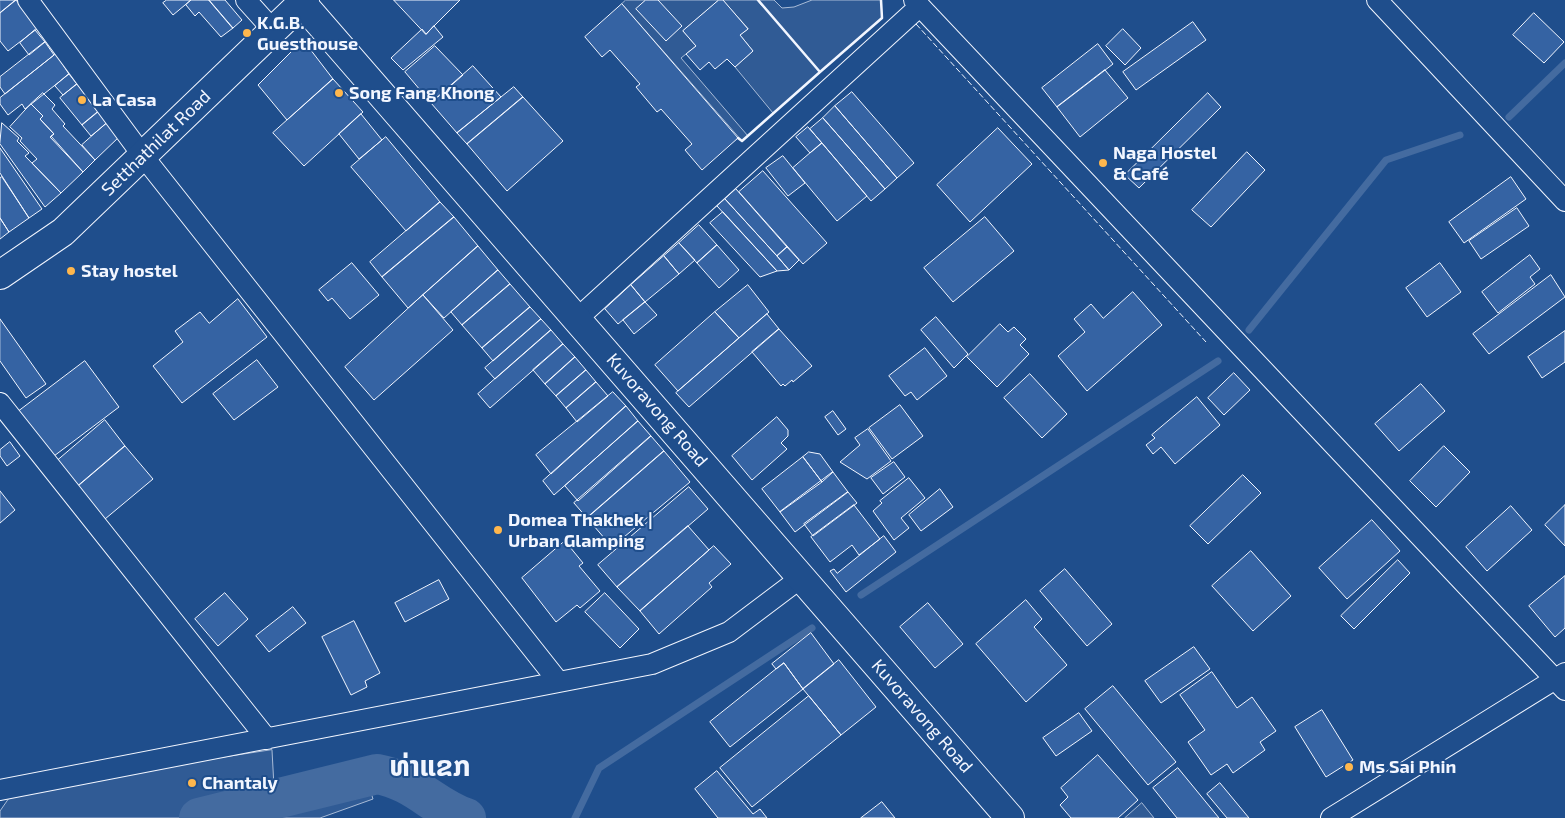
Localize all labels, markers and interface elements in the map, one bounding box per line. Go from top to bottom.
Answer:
place label: K.G.B. Guesthouse [257,12,358,54]
marker: K.G.B. Guesthouse [241,27,253,39]
place label: Song Fang Khong [349,82,495,104]
street label: Setthathilat Road [97,86,215,200]
marker: Song Fang Khong [333,87,345,99]
place label: La Casa [92,89,156,111]
marker: La Casa [76,94,88,106]
place label: Naga Hostel & Café [1113,142,1217,184]
marker: Naga Hostel & Café [1097,157,1109,169]
place label: Stay hostel [81,260,178,282]
marker: Stay hostel [65,265,77,277]
street label: Kuvoravong Road [602,349,712,471]
place label: Domea Thakhek | Urban Glamping [508,509,653,552]
marker: Domea Thakhek | Urban Glamping [492,524,504,536]
street label: Kuvoravong Road [867,655,977,777]
district label: ທ່າແຂກ [389,750,471,784]
place label: Ms Sai Phin [1359,756,1456,778]
marker: Ms Sai Phin [1343,761,1355,773]
place label: Chantaly [202,772,278,794]
marker: Chantaly [186,777,198,789]

